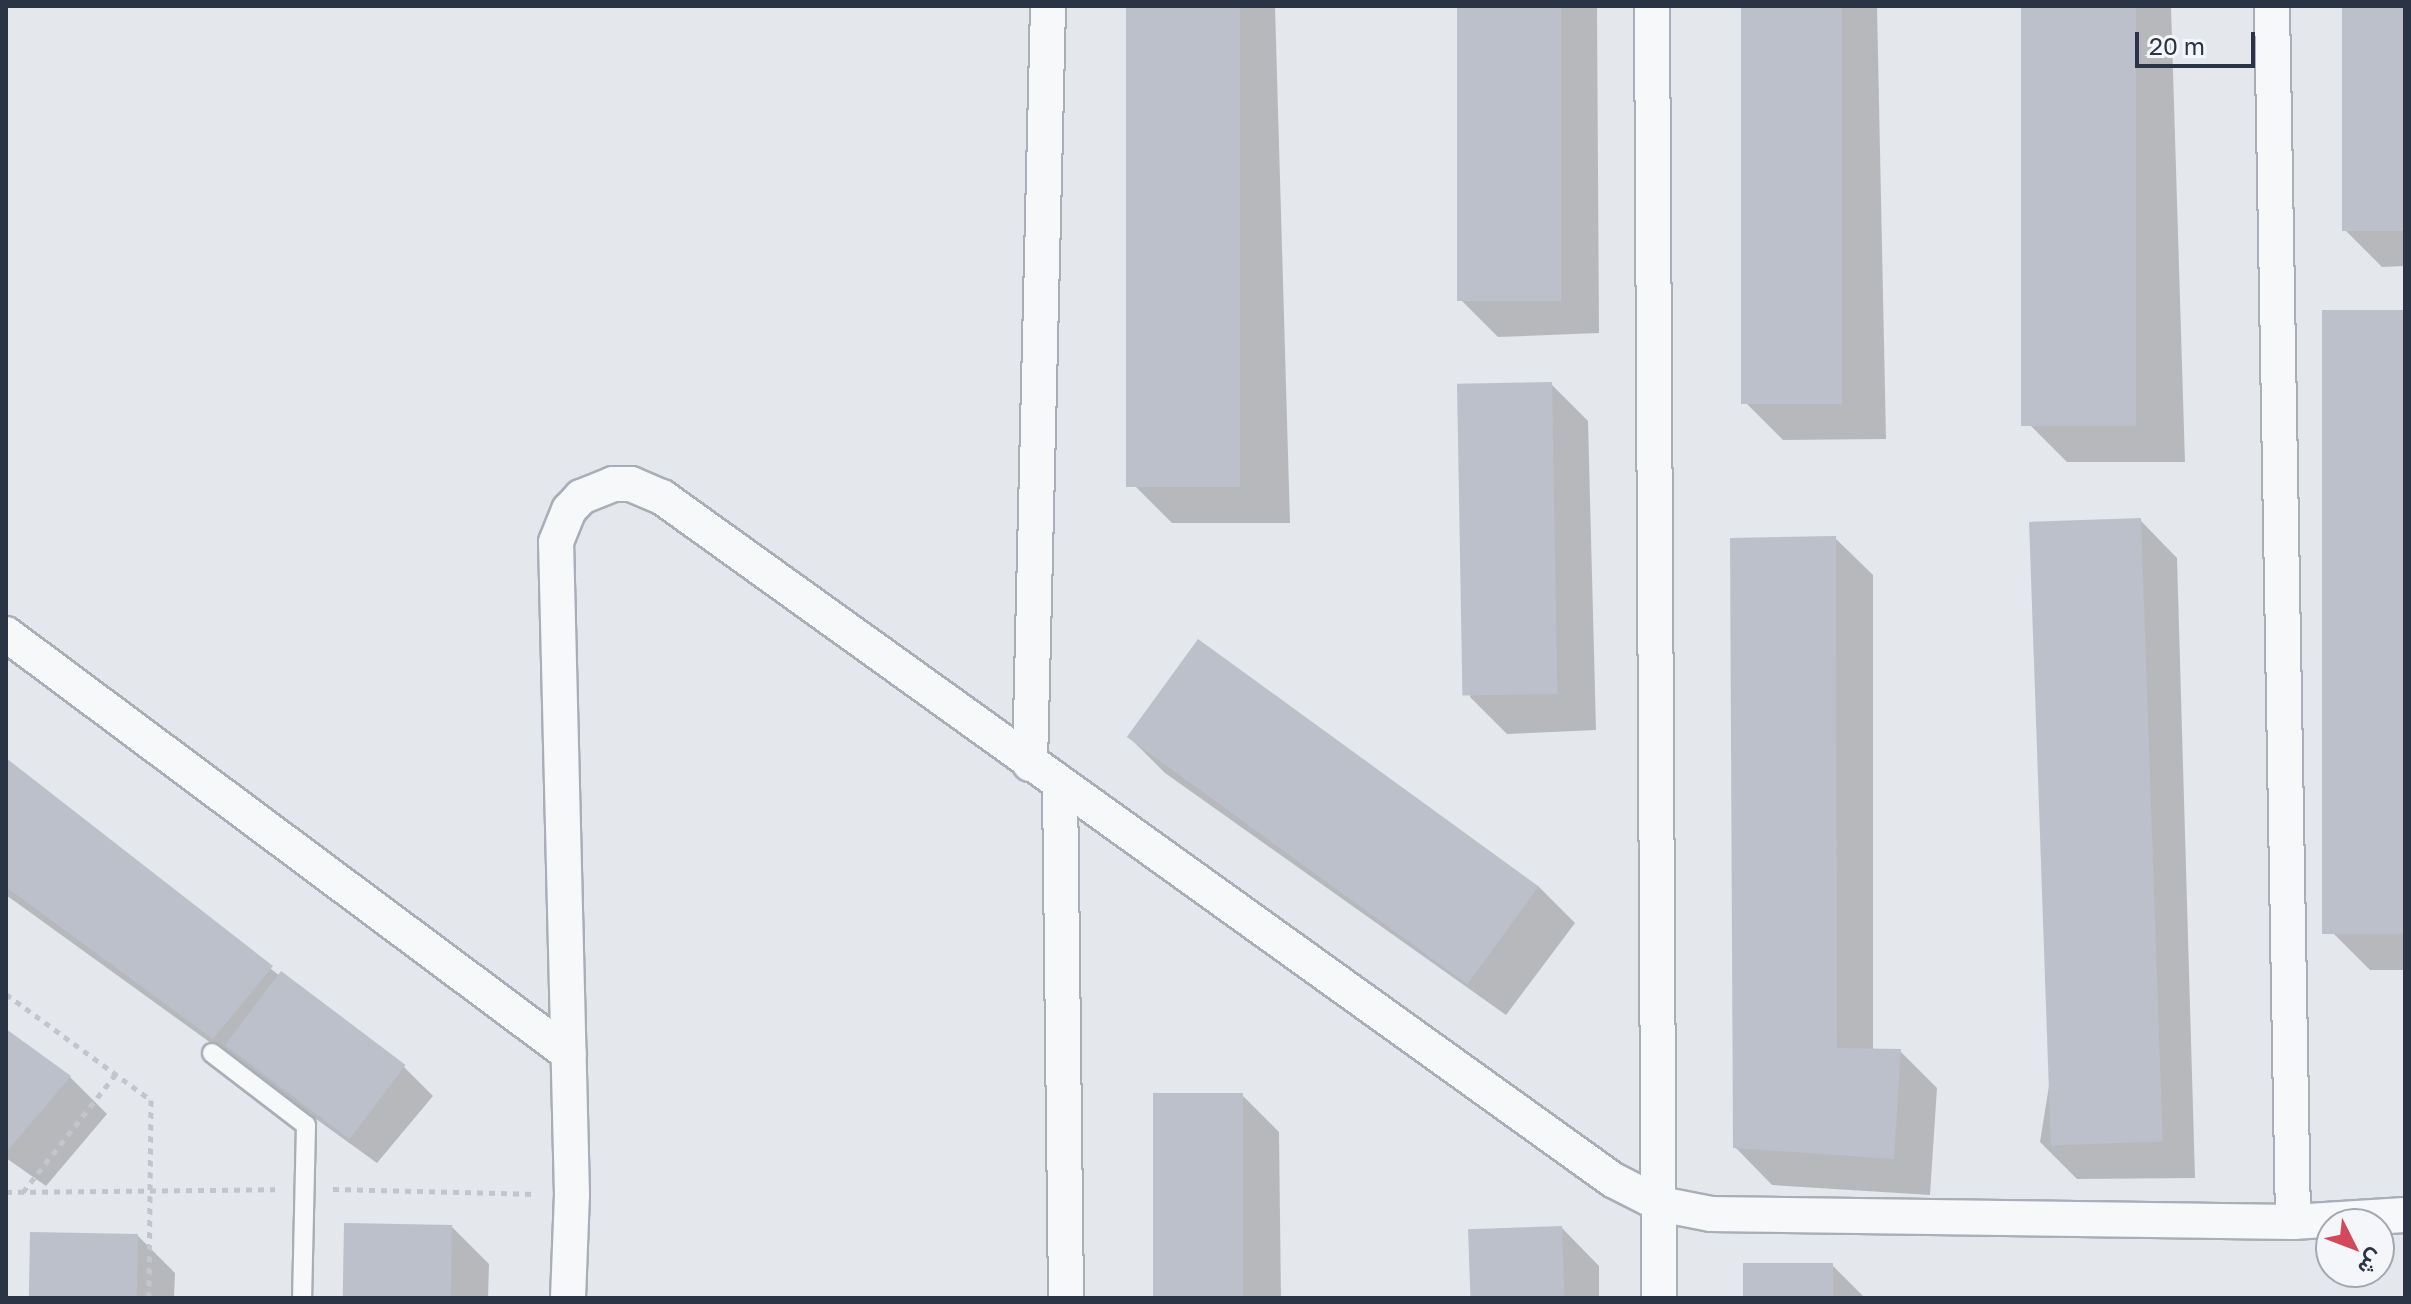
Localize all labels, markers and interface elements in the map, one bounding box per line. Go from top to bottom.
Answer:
scale bar [2139,16,2259,66]
text: 20 m [2149,31,2205,60]
north arrow [2315,1208,2395,1288]
text: ش [2353,1244,2391,1282]

